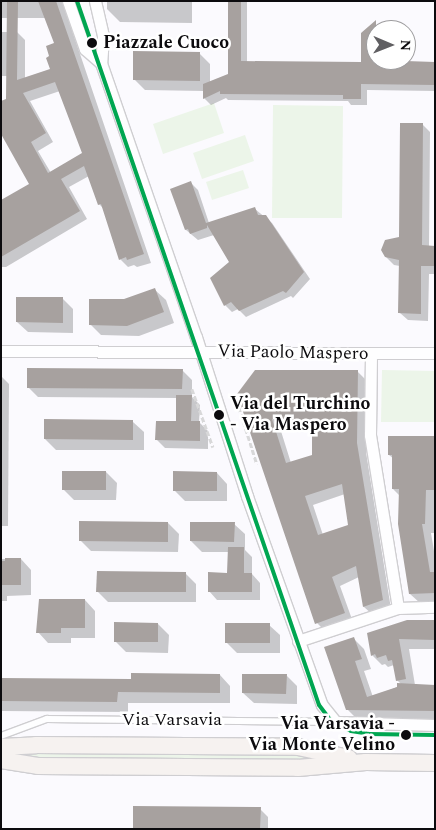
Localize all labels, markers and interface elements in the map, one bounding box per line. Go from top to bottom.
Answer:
north arrow [366,20,416,70]
place label: Piazzale Cuoco [103,32,229,54]
marker: Piazzale Cuoco [85,36,99,50]
text: N [395,39,416,51]
street label: Via Paolo Maspero [217,341,369,365]
place label: Via del Turchino - Via Maspero [230,394,370,436]
marker: Via del Turchino - Via Maspero [212,408,226,422]
street label: Via Varsavia [122,709,222,731]
place label: Via Varsavia - Via Monte Velino [248,714,395,756]
marker: Via Varsavia - Via Monte Velino [399,728,413,742]

